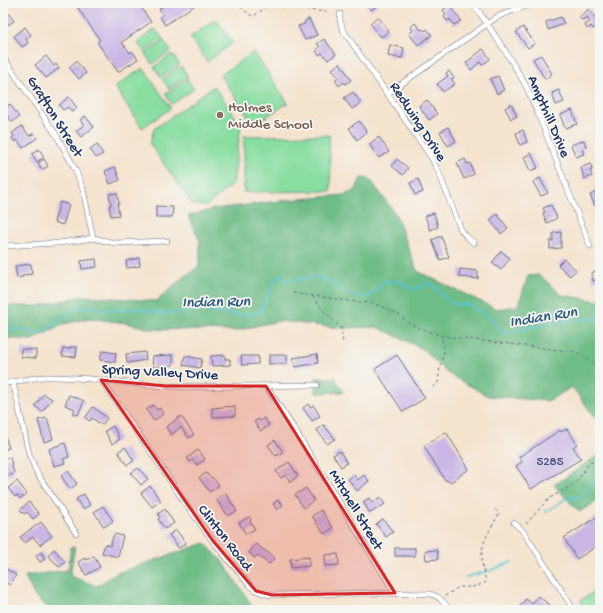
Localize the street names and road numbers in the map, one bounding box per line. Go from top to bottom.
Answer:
street label: Grafton Street [22,73,87,163]
street label: Ampthill Drive [523,73,574,161]
street label: Redwing Drive [385,79,450,165]
street label: Spring Valley Drive [101,361,219,385]
street label: Mitchell Street [324,466,387,555]
street label: Clinton Road [193,501,257,576]

